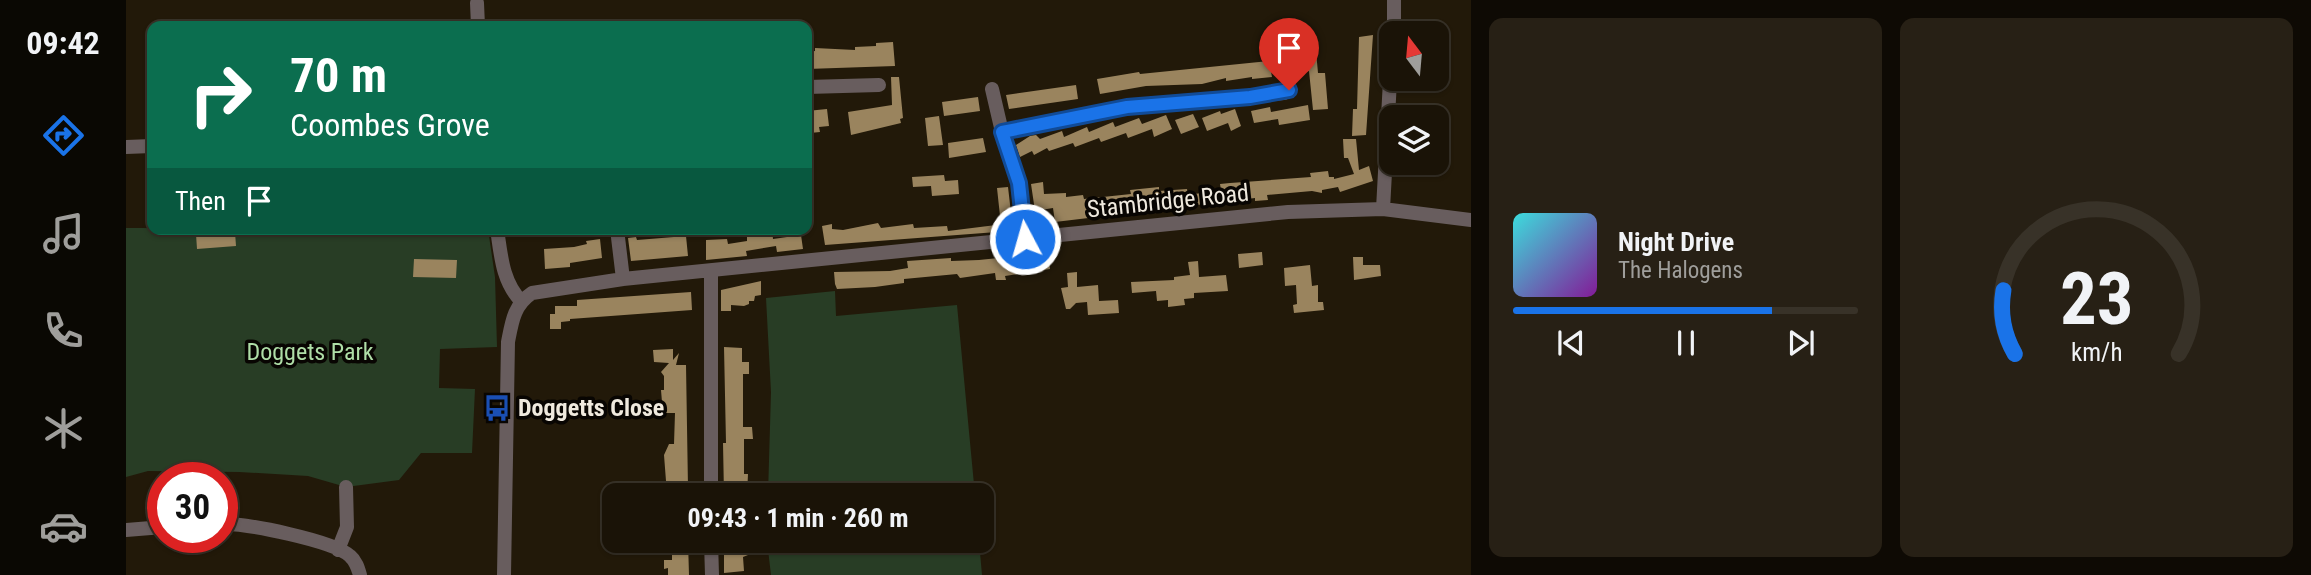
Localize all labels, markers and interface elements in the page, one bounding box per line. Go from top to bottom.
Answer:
pin [1259,18,1319,90]
north arrow [1379,21,1449,91]
map controls [1379,21,1449,175]
text: 09:42 [26,24,100,62]
icon: arrive [1270,29,1308,67]
text: 70 m [290,47,387,104]
icon: right [175,49,266,140]
button: layers [1379,105,1449,175]
text: Coombes Grove [290,106,490,144]
icon: directions [39,111,88,160]
street label: Stambridge Road [1086,179,1250,223]
icon: arrive [240,182,278,220]
text: Then [175,186,226,216]
position arrow [988,202,1062,276]
icon: music [39,209,88,258]
text: Night Drive [1618,227,1734,257]
text: 23 [2060,256,2133,342]
text: The Halogens [1618,257,1743,284]
icon: phone [39,306,88,355]
icon: previous [1552,324,1590,362]
icon: pause [1667,324,1705,362]
icon: next [1782,324,1820,362]
text: km/h [2071,337,2122,366]
park label: Doggets Park [246,338,374,366]
bus stop icon: Doggetts Close [482,393,512,423]
place label: Doggetts Close [518,394,664,422]
icon: climate [39,404,88,453]
speed limit sign: 30 [147,462,238,553]
icon: car [39,502,88,551]
text: 09:43 · 1 min · 260 m [688,503,908,533]

